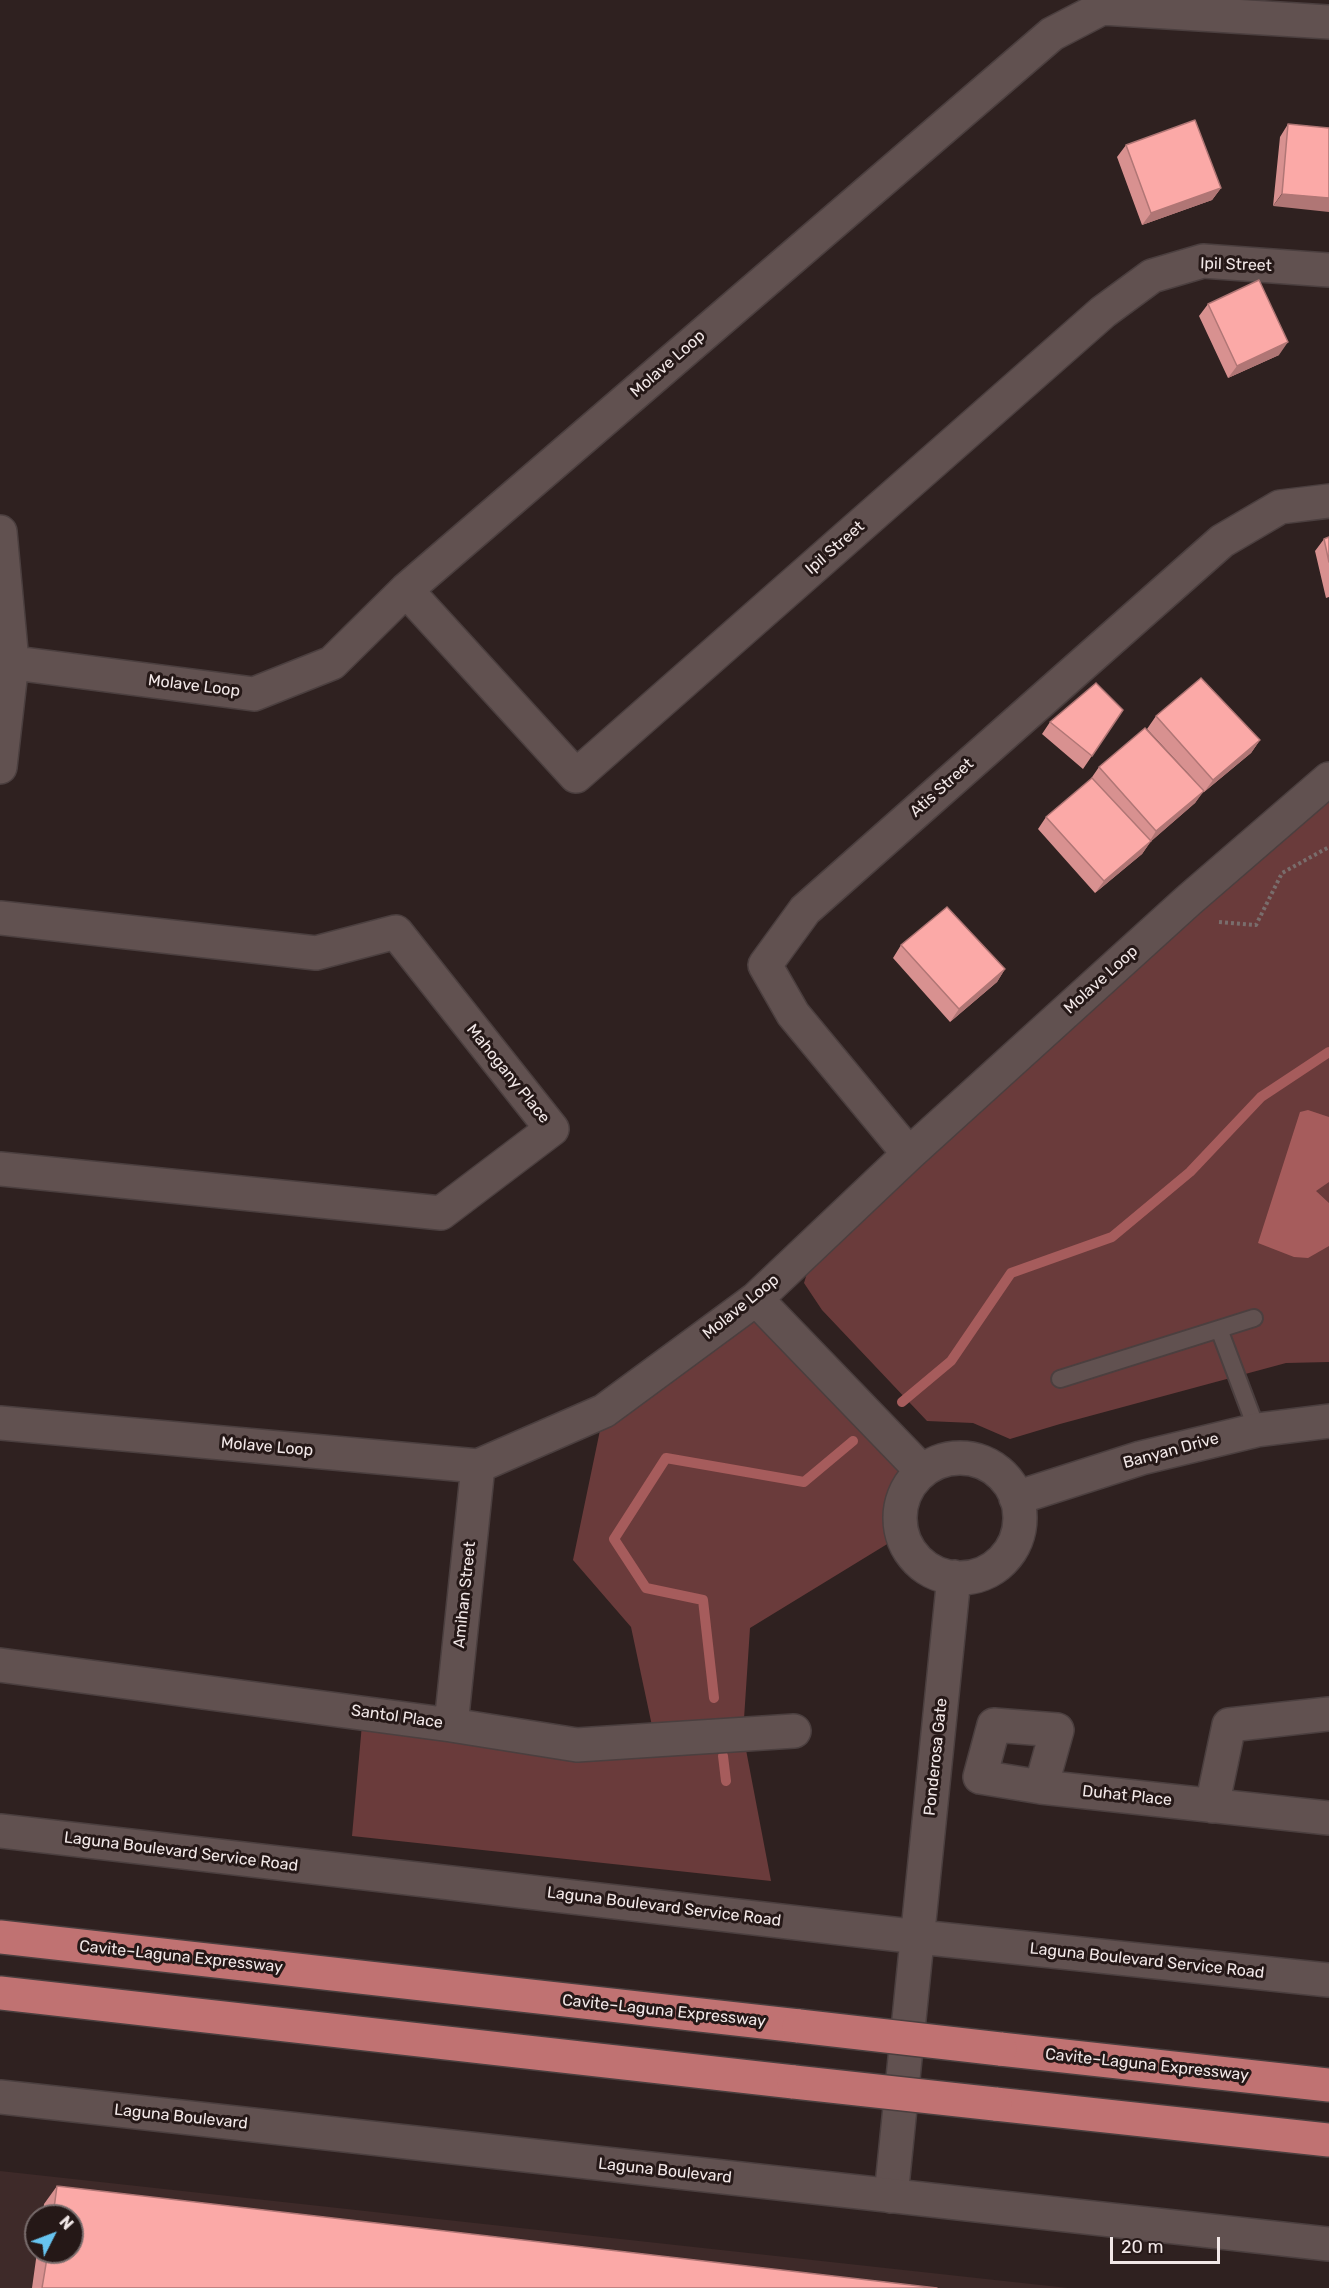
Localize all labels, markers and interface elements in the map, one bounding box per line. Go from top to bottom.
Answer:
street label: Ipil Street [1200,254,1272,276]
street label: Molave Loop [627,326,709,402]
street label: Ipil Street [802,517,868,579]
street label: Molave Loop [147,671,241,701]
street label: Atis Street [906,755,978,821]
street label: Molave Loop [1060,942,1142,1018]
street label: Mahogany Place [462,1021,554,1127]
street label: Molave Loop [699,1270,783,1344]
street label: Banyan Drive [1121,1429,1221,1473]
street label: Molave Loop [220,1433,314,1461]
street label: Amihan Street [450,1541,480,1649]
street label: Ponderosa Gate [920,1697,952,1817]
street label: Santol Place [350,1701,444,1733]
street label: Duhat Place [1081,1782,1173,1810]
street label: Laguna Boulevard Service Road [63,1828,299,1876]
street label: Laguna Boulevard Service Road [546,1883,782,1931]
street label: Cavite–Laguna Expressway [78,1937,284,1977]
street label: Laguna Boulevard Service Road [1029,1939,1265,1983]
street label: Cavite–Laguna Expressway [561,1991,767,2031]
street label: Cavite–Laguna Expressway [1044,2045,1250,2085]
street label: Laguna Boulevard [113,2100,249,2134]
street label: Laguna Boulevard [597,2154,733,2188]
north arrow [24,2204,84,2264]
text: N [55,2212,77,2234]
scale bar [1113,2225,1222,2263]
text: 20 m [1121,2236,1163,2258]

